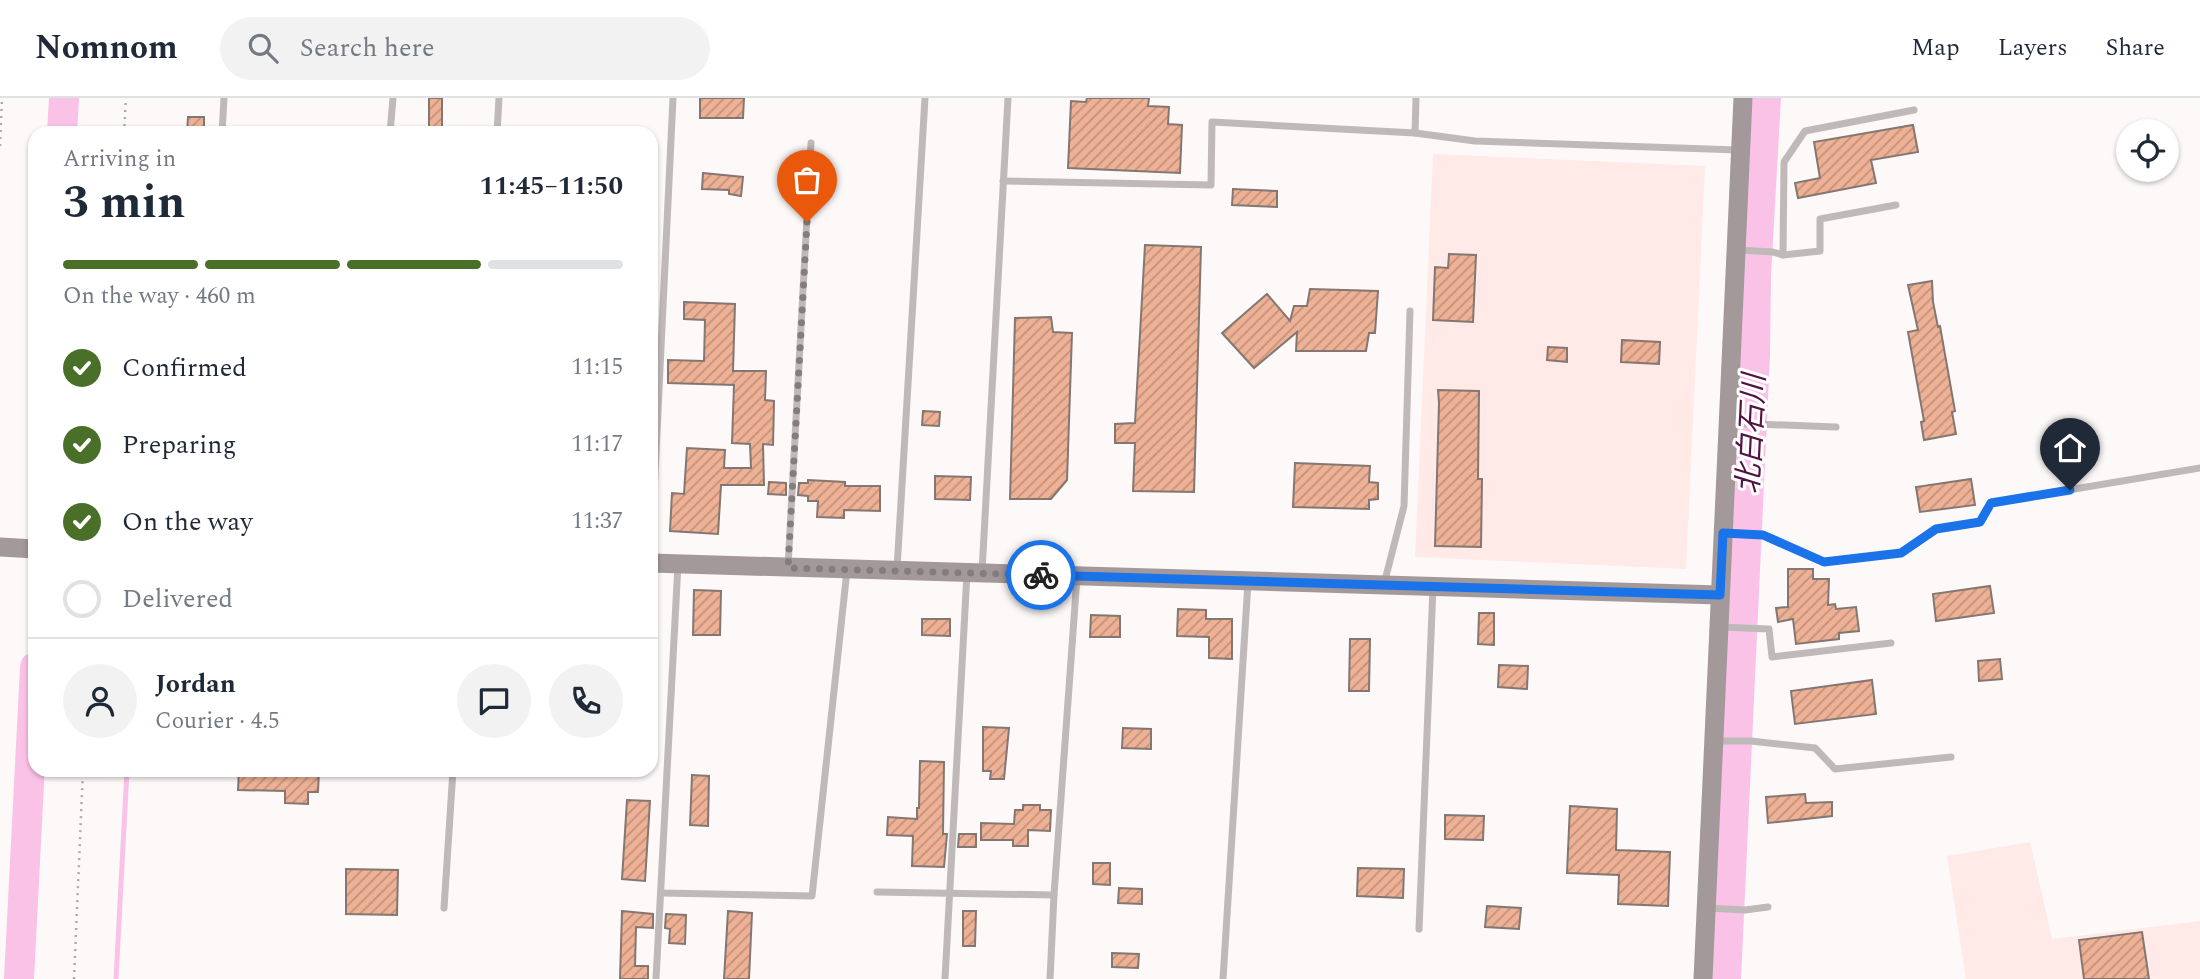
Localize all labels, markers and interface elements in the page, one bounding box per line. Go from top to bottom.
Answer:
search box [220,17,710,80]
text: Nomnom [35,23,178,73]
text: Search here [300,28,435,68]
icon: search [244,29,282,67]
text: Map [1911,30,1960,66]
text: Layers [1998,30,2068,66]
text: Share [2106,30,2165,66]
map controls [2116,119,2179,182]
button: locate [2116,119,2179,182]
text: Arriving in [63,142,176,177]
pin [777,150,837,222]
icon: bag [788,161,826,199]
text: 11:45–11:50 [479,166,623,206]
text: 3 min [63,168,185,238]
text: On the way · 460 m [63,279,256,314]
text: Confirmed [122,348,247,388]
icon: check [63,349,101,387]
text: 11:15 [571,350,623,385]
water label: 北白石川 [1726,370,1778,495]
pin [2040,418,2100,490]
text: Preparing [122,425,236,465]
icon: check [63,426,101,464]
text: 11:17 [571,427,623,462]
icon: home [2051,429,2089,467]
text: On the way [122,502,253,542]
icon: check [63,503,101,541]
text: 11:37 [571,504,623,539]
courier [1006,540,1076,610]
icon: bike [1022,556,1060,594]
text: Delivered [122,579,233,619]
button: person [63,664,137,738]
text: Jordan [155,664,236,704]
button: chat [457,664,531,738]
button: phone [549,664,623,738]
text: Courier · 4.5 [155,704,280,739]

